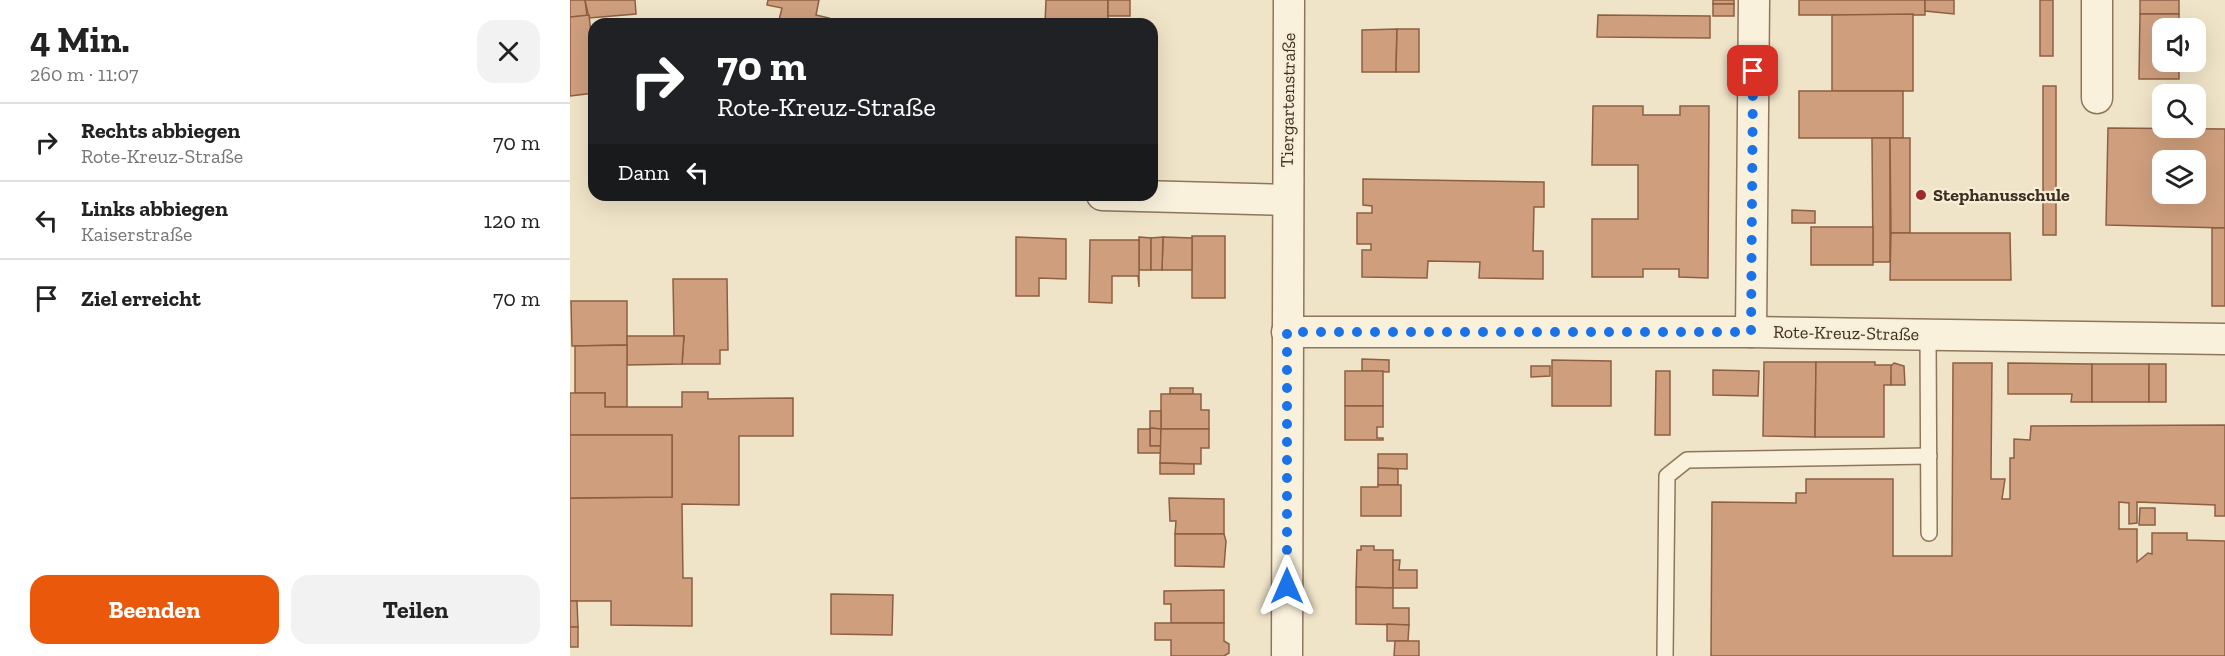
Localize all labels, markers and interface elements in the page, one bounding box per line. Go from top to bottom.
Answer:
text: 4 Min. [30,18,130,61]
map controls [2152,18,2206,204]
button: sound [2152,18,2206,72]
button: close [477,20,540,83]
street label: Tiergartenstraße [1276,32,1300,168]
text: 70 m [717,40,807,91]
icon: right [618,42,696,120]
pin [1727,45,1778,96]
icon: arrive [1736,54,1769,87]
text: 260 m · 11:07 [30,62,139,86]
button: search [2152,84,2206,138]
text: Rote-Kreuz-Straße [717,91,936,123]
text: Rechts abbiegen [81,117,240,144]
icon: right [30,126,63,159]
text: 70 m [493,129,540,156]
text: Rote-Kreuz-Straße [81,144,243,168]
button: layers [2152,150,2206,204]
icon: left [681,156,714,189]
text: Dann [618,159,669,186]
place label: Stephanusschule [1933,184,2070,206]
marker: Stephanusschule [1914,188,1928,202]
text: Links abbiegen [81,195,228,222]
icon: left [30,204,63,237]
text: 120 m [484,207,540,234]
text: Kaiserstraße [81,222,192,246]
icon: arrive [30,282,63,315]
text: Ziel erreicht [81,285,201,312]
text: 70 m [493,285,540,312]
street label: Rote-Kreuz-Straße [1773,321,1919,345]
position arrow [1255,554,1319,618]
button: Beenden [30,575,279,644]
button: Teilen [291,575,540,644]

